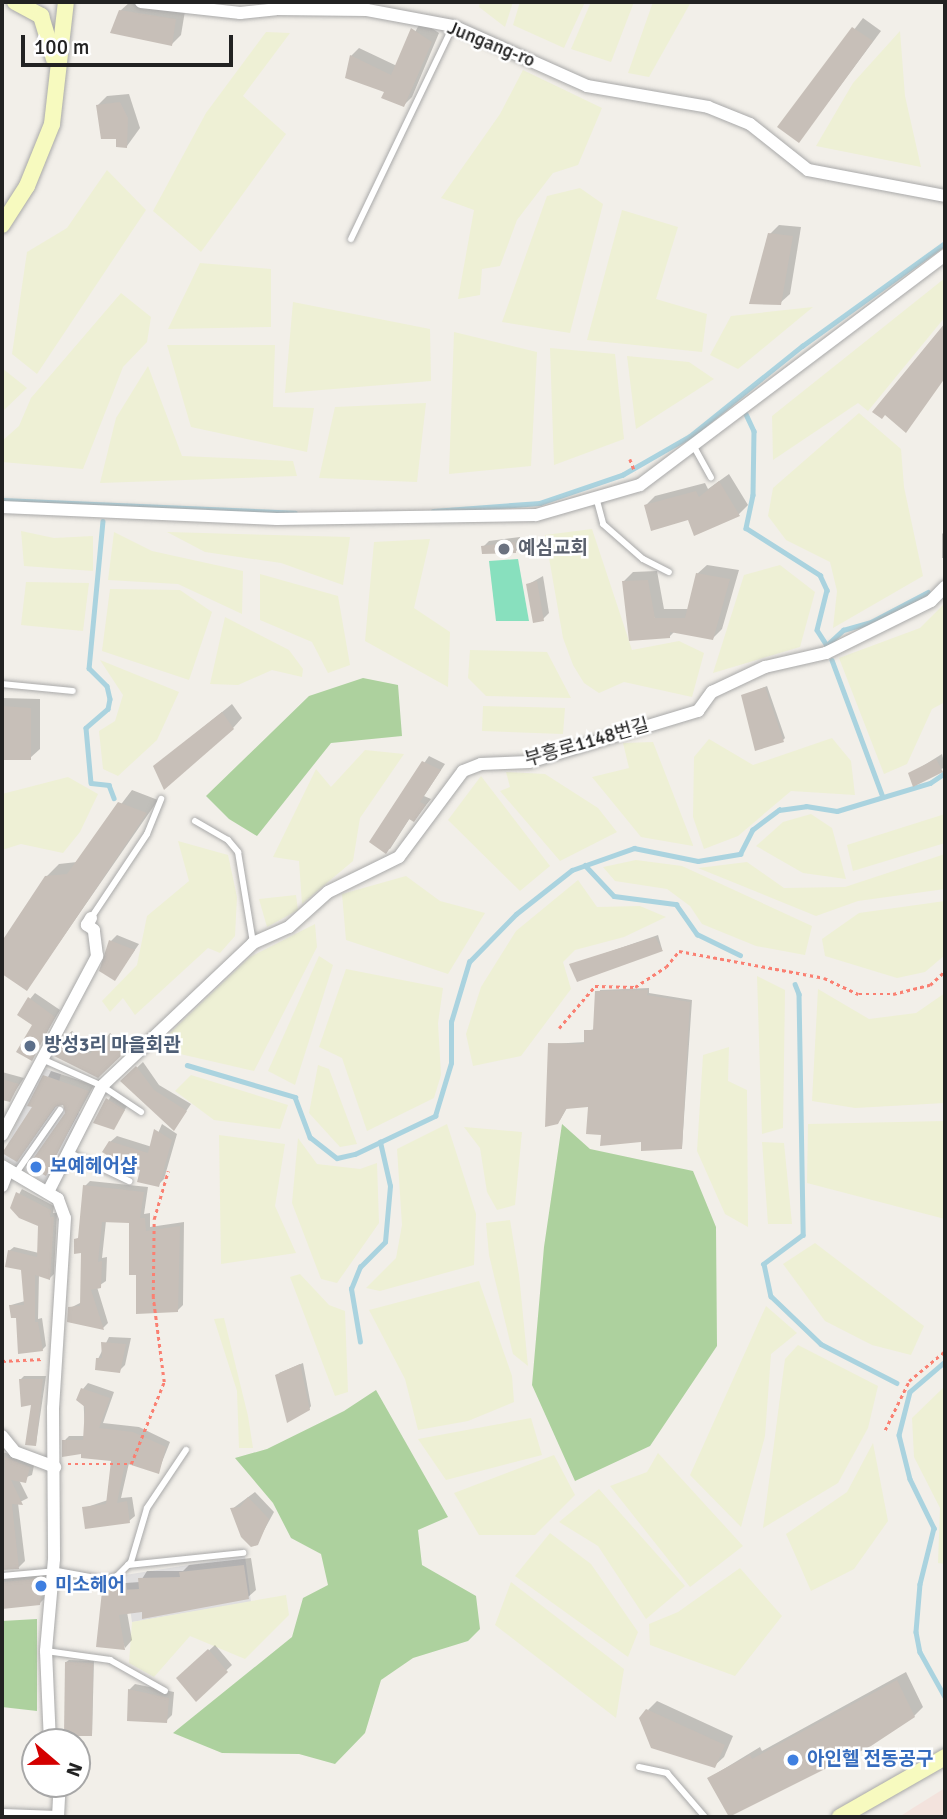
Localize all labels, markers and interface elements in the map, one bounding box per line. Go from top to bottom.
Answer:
street label: Jungang-ro [444,17,538,73]
scale bar [24,21,236,65]
text: 100 m [34,34,89,60]
place label: 예심교회 [518,538,588,560]
marker: 예심교회 [496,541,512,557]
street label: 부흥로1148번길 [522,714,652,772]
place label: 방성3리 마을회관 [44,1035,181,1057]
marker: 방성3리 마을회관 [22,1038,38,1054]
place label: 보예헤어샵 [50,1156,137,1178]
marker: 보예헤어샵 [28,1159,44,1175]
place label: 미소헤어 [55,1575,125,1597]
marker: 미소헤어 [33,1578,49,1594]
north arrow [21,1728,91,1798]
place label: 아인헬 전동공구 [807,1749,934,1771]
marker: 아인헬 전동공구 [785,1752,801,1768]
text: N [60,1759,87,1780]

